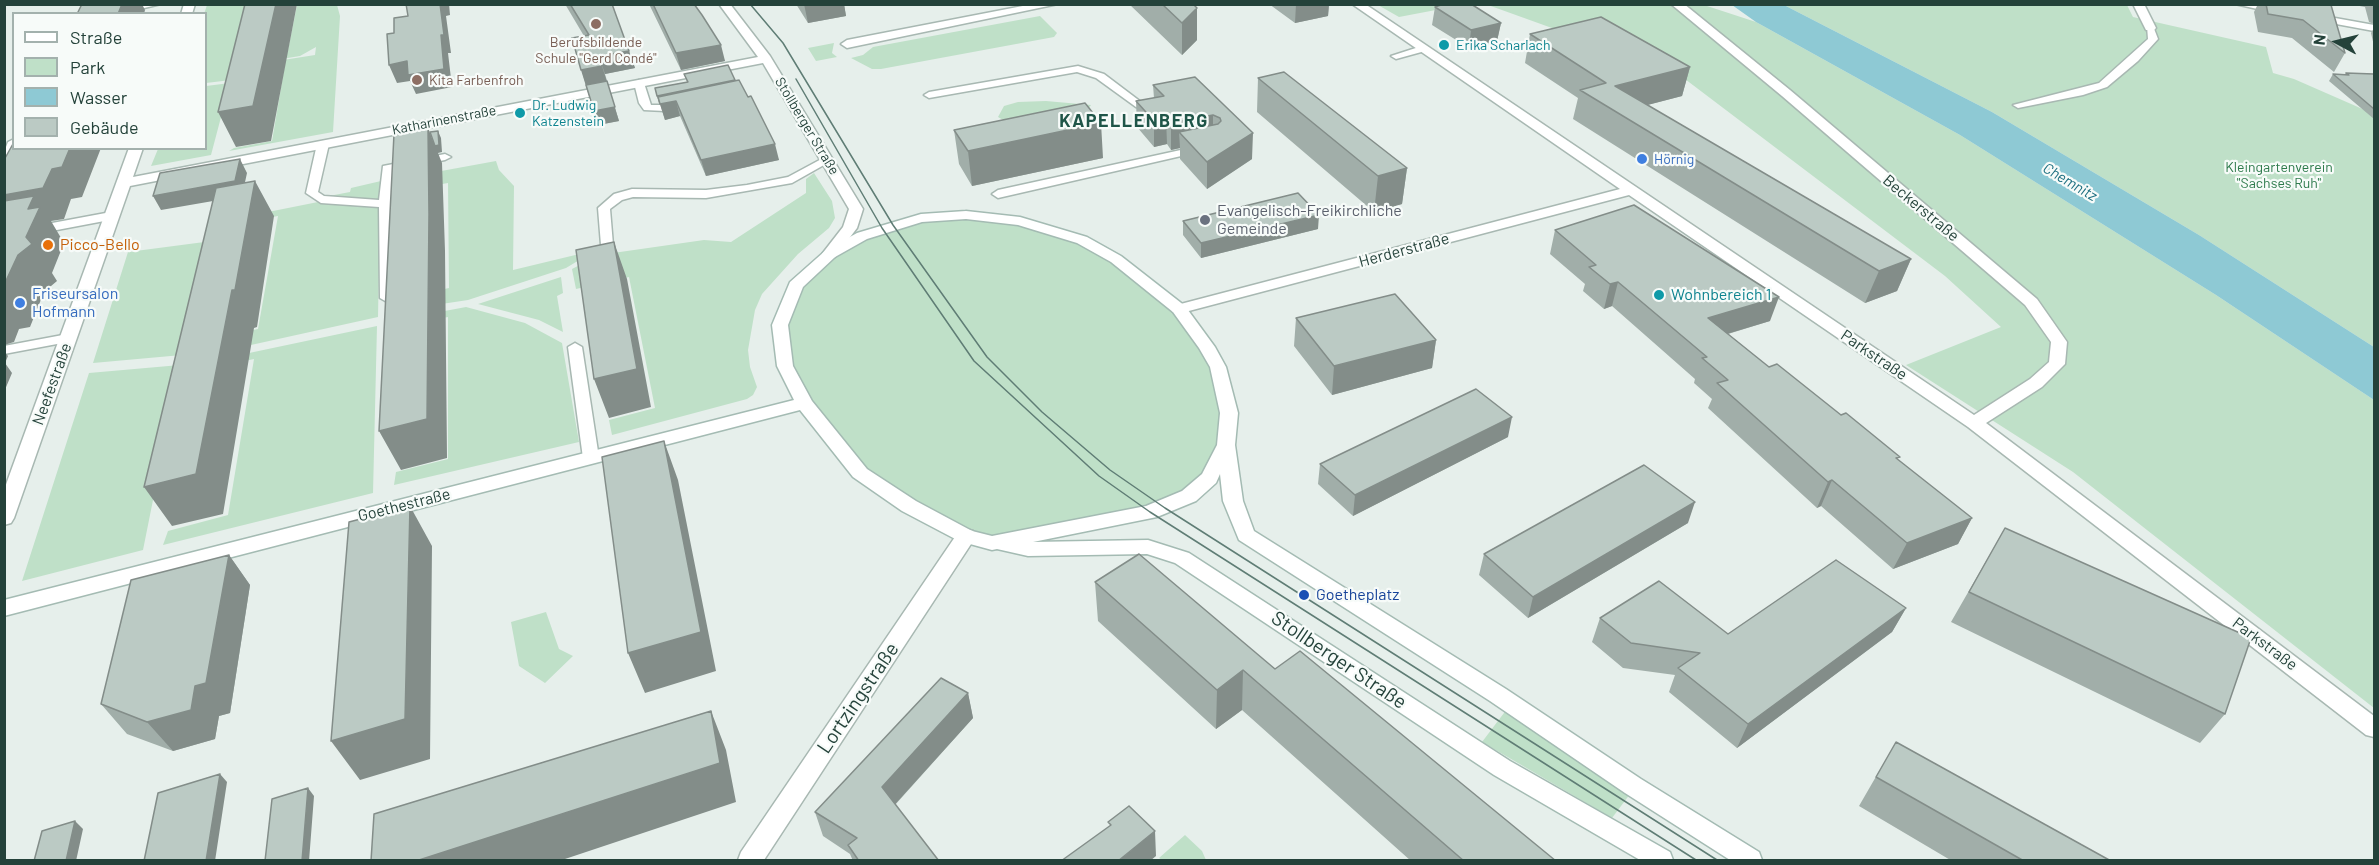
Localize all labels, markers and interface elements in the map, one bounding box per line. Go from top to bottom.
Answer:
legend [12,12,207,150]
north arrow [2307,12,2367,72]
marker: Berufsbildende Schule "Gerd Condé" [589,17,603,31]
text: Straße [70,26,122,48]
text: N [2309,33,2329,46]
place label: Berufsbildende Schule "Gerd Condé" [535,34,657,66]
place label: Erika Scharlach [1456,37,1550,53]
marker: Erika Scharlach [1437,38,1451,52]
text: Park [70,56,105,78]
place label: Kita Farbenfroh [429,72,524,88]
marker: Kita Farbenfroh [410,73,424,87]
street label: Stollberger Straße [771,74,843,178]
text: Wasser [70,86,127,108]
place label: Dr. Ludwig Katzenstein [532,97,604,130]
street label: Katharinenstraße [390,102,498,138]
marker: Dr. Ludwig Katzenstein [513,106,527,120]
district label: KAPELLENBERG [1059,110,1209,132]
text: Gebäude [70,116,139,138]
place label: Hörnig [1654,151,1694,167]
marker: Hörnig [1635,152,1649,166]
water label: Chemnitz [2040,159,2100,205]
park label: Kleingartenverein "Sachses Ruh" [2225,159,2333,192]
street label: Beckerstraße [1879,170,1963,246]
place label: Evangelisch-Freikirchliche Gemeinde [1217,201,1402,239]
marker: Evangelisch-Freikirchliche Gemeinde [1198,213,1212,227]
street label: Herderstraße [1357,229,1451,271]
place label: Picco-Bello [60,235,140,255]
marker: Picco-Bello [41,238,55,252]
place label: Friseursalon Hofmann [32,284,118,322]
place label: Wohnbereich 1 [1671,285,1771,305]
marker: Wohnbereich 1 [1652,288,1666,302]
marker: Friseursalon Hofmann [13,296,27,310]
street label: Parkstraße [1837,326,1911,384]
street label: Neefestraße [28,340,76,428]
street label: Goethestraße [356,484,452,526]
place label: Goetheplatz [1316,585,1399,605]
marker: Goetheplatz [1297,588,1311,602]
street label: Stollberger Straße [1267,606,1411,714]
street label: Parkstraße [2229,613,2301,675]
street label: Lortzingstraße [812,638,904,758]

